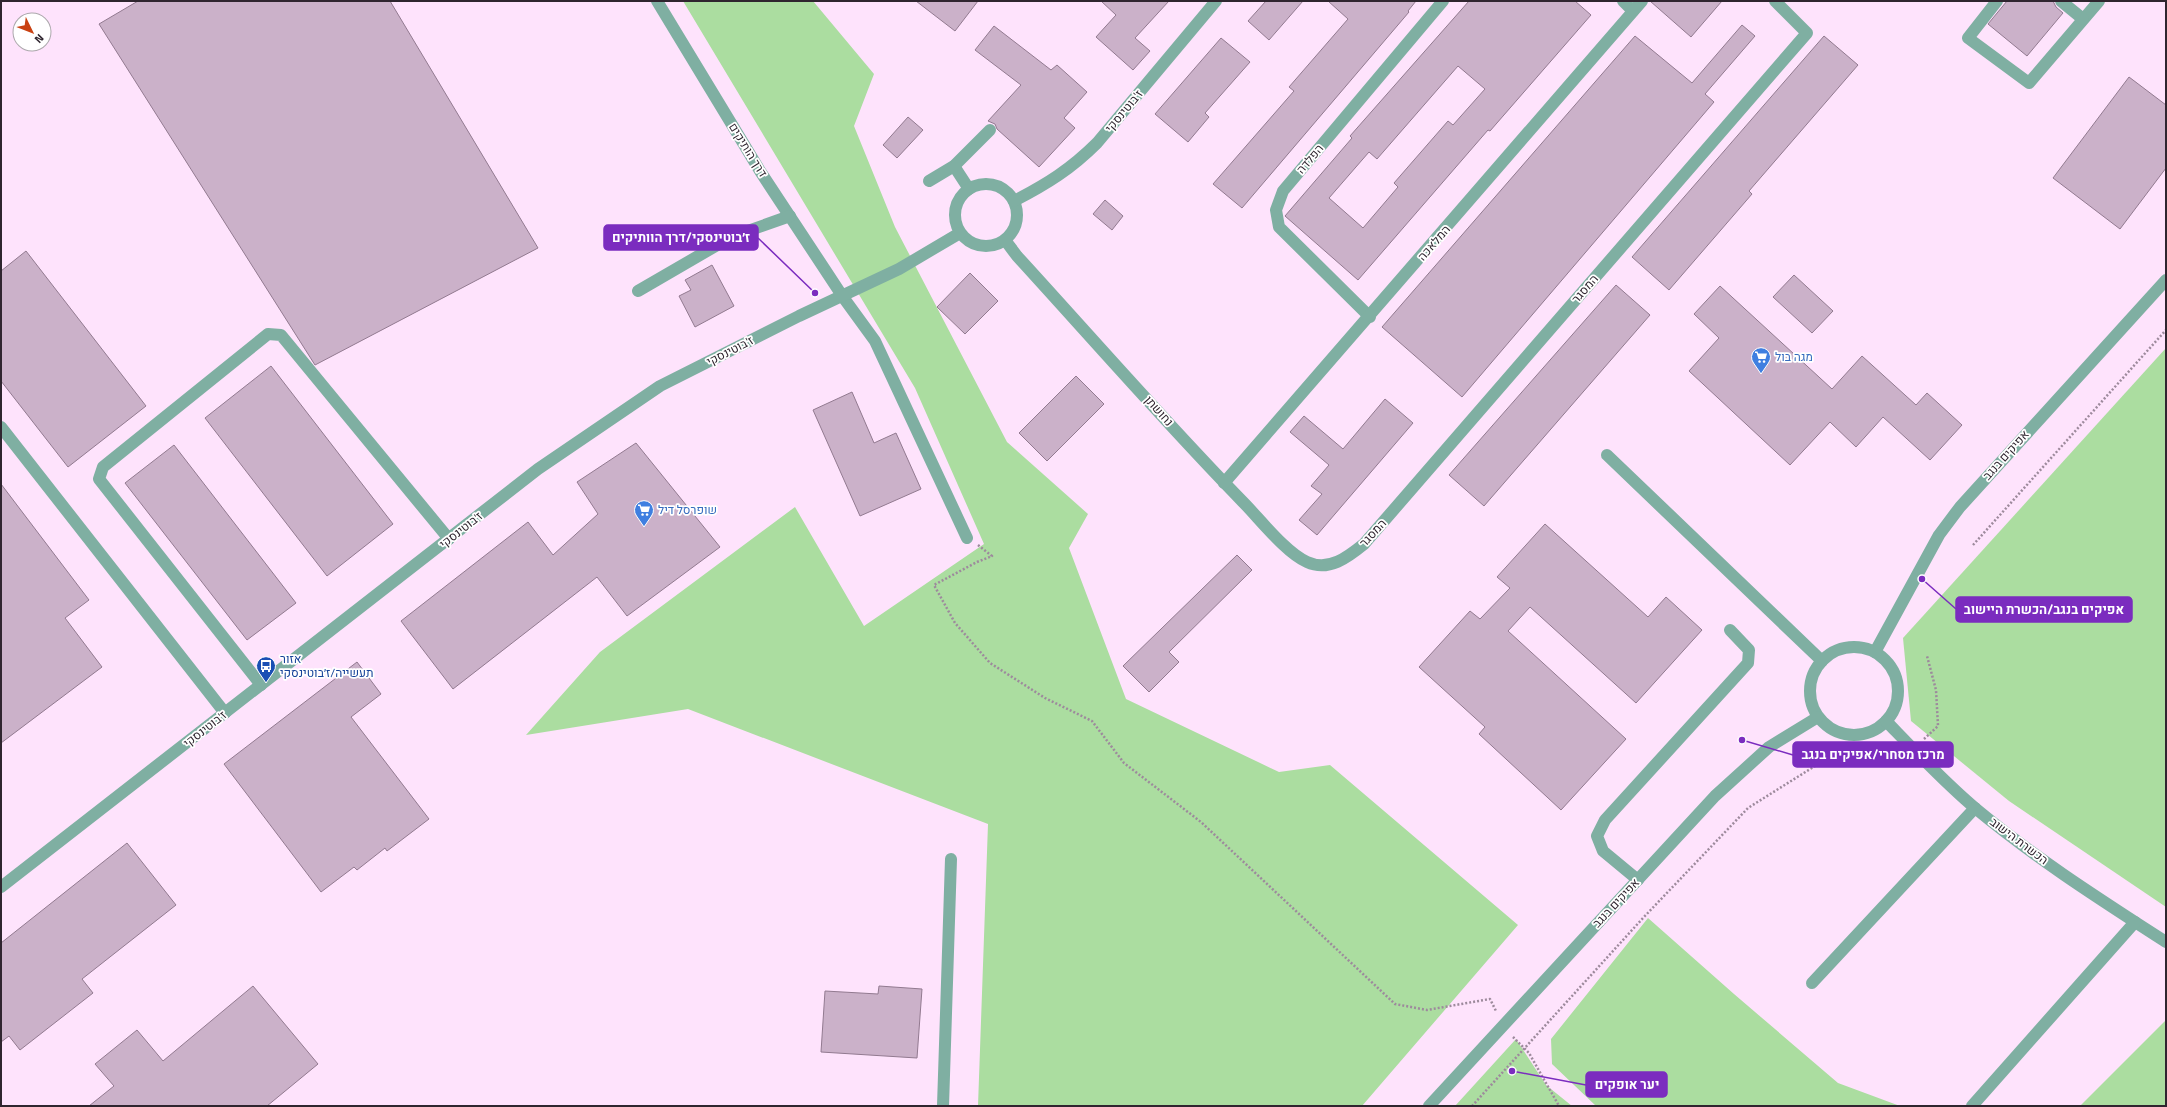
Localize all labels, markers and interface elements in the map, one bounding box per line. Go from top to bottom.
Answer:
north arrow [12,12,52,52]
text: N [31,31,48,47]
street label: ז'בוטינסקי [1100,85,1147,136]
street label: דרך הותיקים [724,119,773,181]
street label: הפלדה [1291,140,1328,178]
street label: המלאכה [1413,221,1455,265]
callout: ז׳בוטינסקי/דרך הוותיקים [604,225,758,250]
text: ז׳בוטינסקי/דרך הוותיקים [612,227,750,247]
street label: המסגר [1567,270,1603,307]
street label: ז'בוטינסקי [703,331,757,371]
supermarket icon: מגה בול [1750,346,1772,374]
place label: מגה בול [1775,347,1813,366]
street label: נחושתן [1140,391,1178,430]
street label: אפיקים בנגב [1978,425,2034,484]
supermarket icon: שופרסל דיל [633,499,655,527]
place label: שופרסל דיל [658,500,717,519]
street label: ז'בוטינסקי [435,507,487,553]
street label: המסגר [1354,514,1391,551]
callout: אפיקים בנגב/הכשרת היישוב [1956,597,2132,622]
text: אפיקים בנגב/הכשרת היישוב [1964,599,2124,619]
place label: אזור תעשייה/ז׳בוטינסקי [280,649,373,682]
bus stop icon: אזור תעשייה/ז׳בוטינסקי [255,655,277,683]
street label: ז'בוטינסקי [179,706,231,752]
callout: מרכז מסחרי/אפיקים בנגב [1793,742,1953,767]
text: מרכז מסחרי/אפיקים בנגב [1801,744,1945,764]
street label: הכשרת הישוב [1986,812,2053,869]
street label: אפיקים בנגב [1588,873,1644,932]
callout: יער אופקים [1586,1072,1667,1097]
text: יער אופקים [1595,1074,1659,1094]

